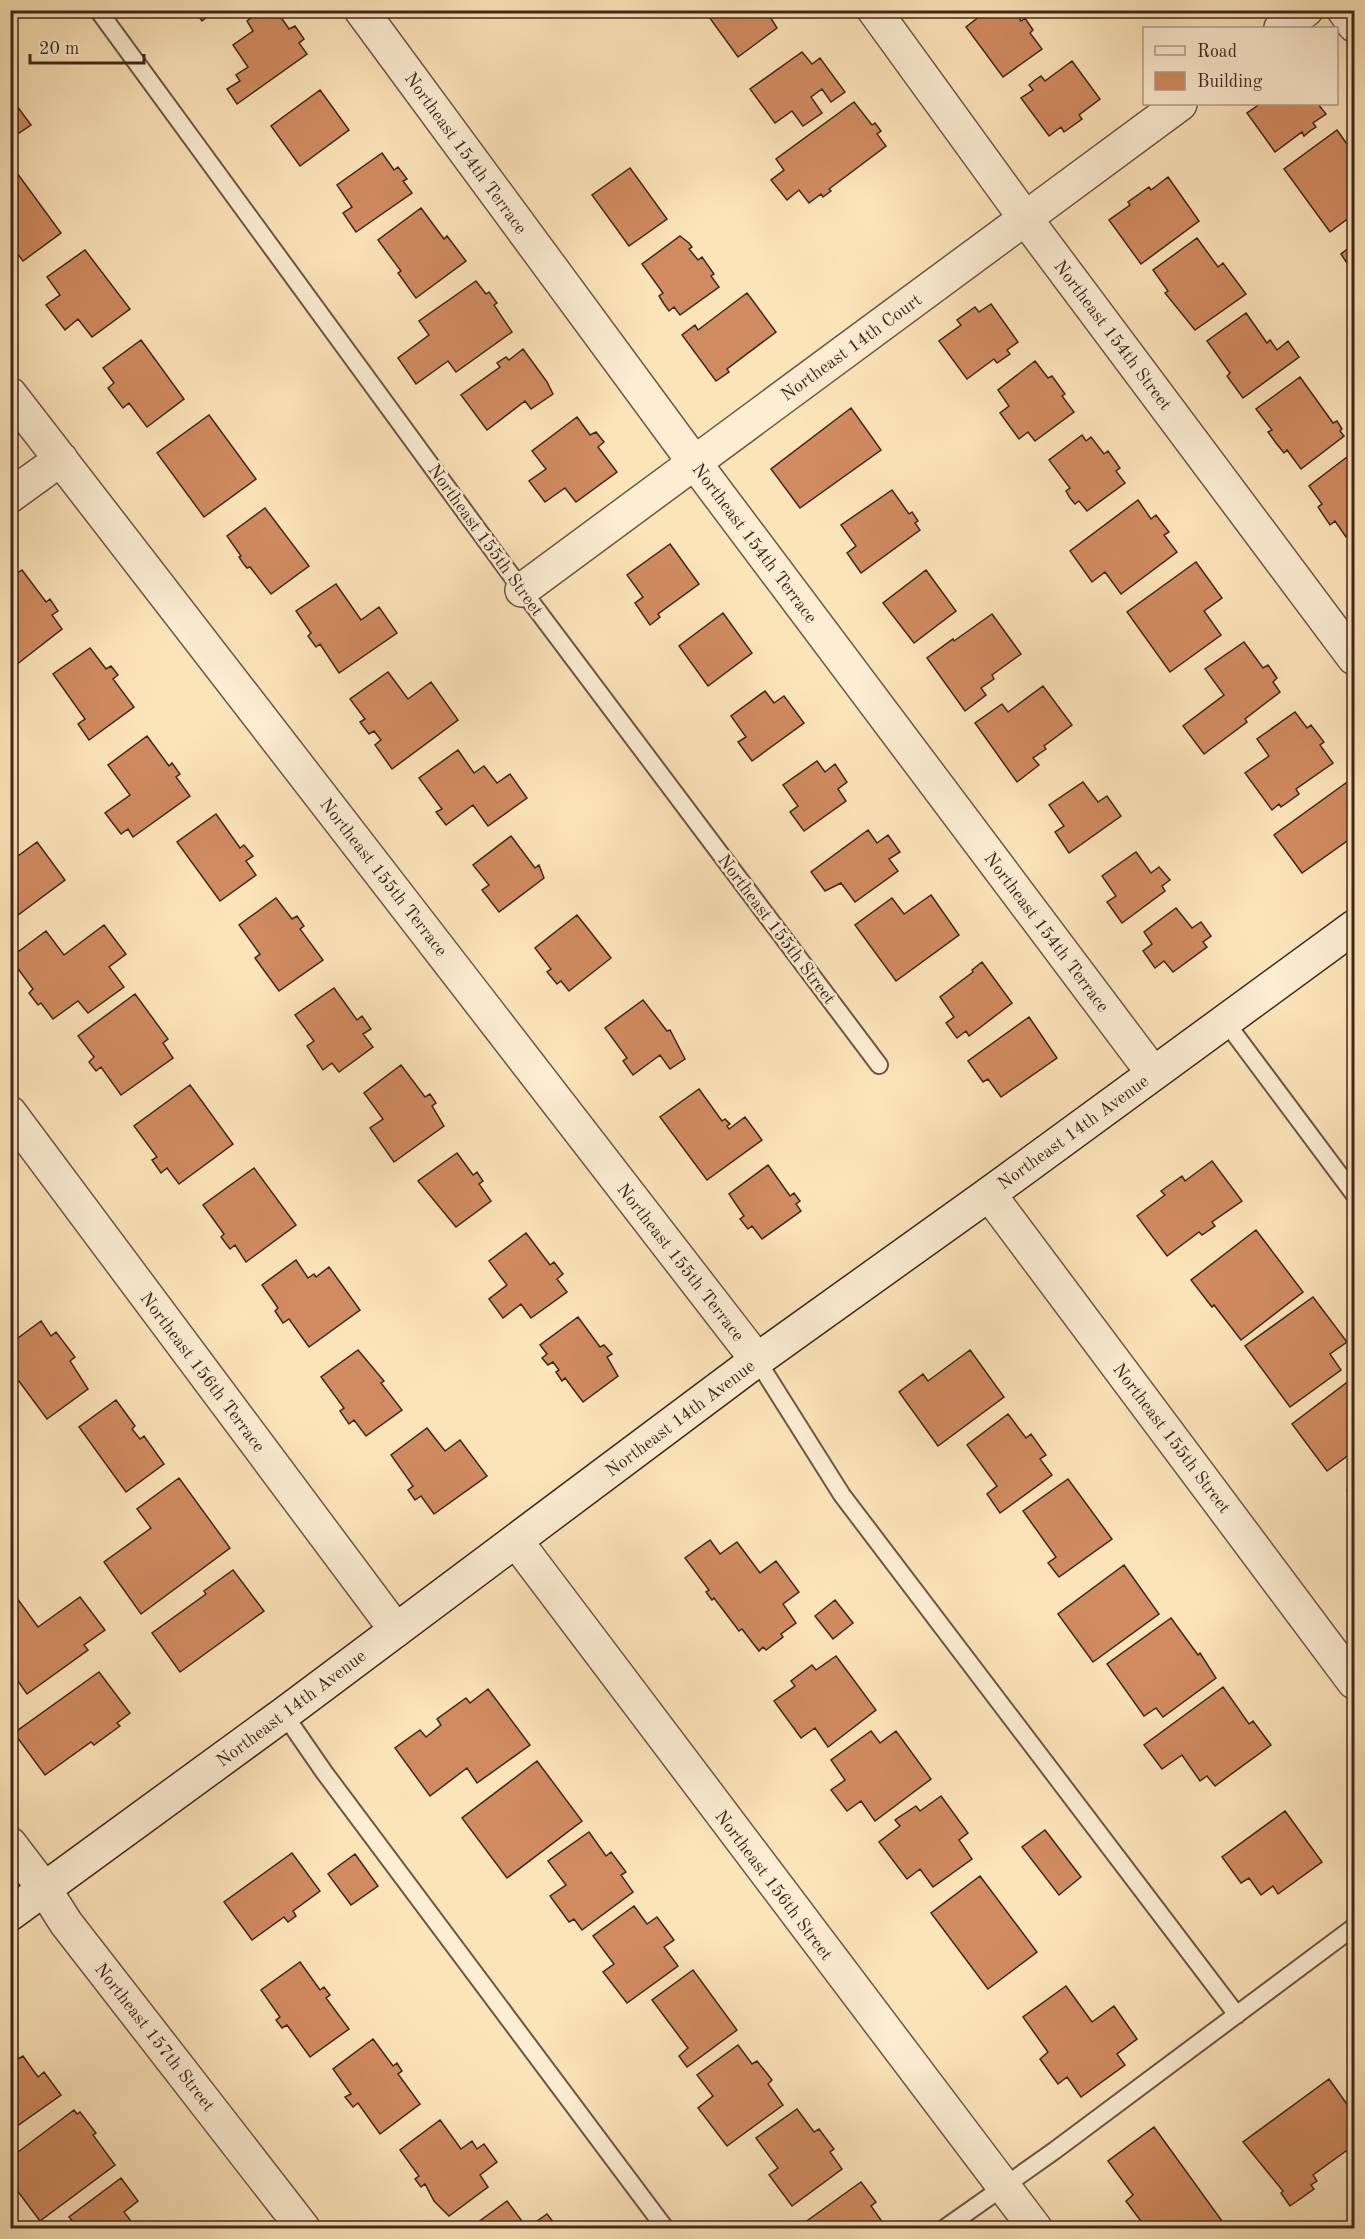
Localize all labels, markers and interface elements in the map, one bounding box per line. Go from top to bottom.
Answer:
scale bar [30,27,144,65]
legend [1143,27,1338,105]
text: 20 m [39,40,79,58]
text: Road [1197,43,1237,61]
street label: Northeast 154th Terrace [401,70,530,238]
text: Building [1197,73,1263,91]
street label: Northeast 154th Street [1050,257,1174,414]
street label: Northeast 14th Court [778,291,925,405]
street label: Northeast 154th Terrace [688,460,820,627]
street label: Northeast 155th Street [424,461,546,620]
street label: Northeast 155th Terrace [316,795,450,960]
street label: Northeast 154th Terrace [980,849,1112,1016]
street label: Northeast 155th Street [714,851,838,1008]
street label: Northeast 14th Avenue [995,1072,1152,1194]
street label: Northeast 155th Terrace [613,1180,747,1345]
street label: Northeast 156th Terrace [136,1289,268,1456]
street label: Northeast 14th Avenue [603,1357,759,1481]
street label: Northeast 155th Street [1109,1360,1233,1517]
street label: Northeast 14th Avenue [214,1647,370,1771]
street label: Northeast 156th Street [711,1807,835,1964]
street label: Northeast 157th Street [91,1960,218,2115]

